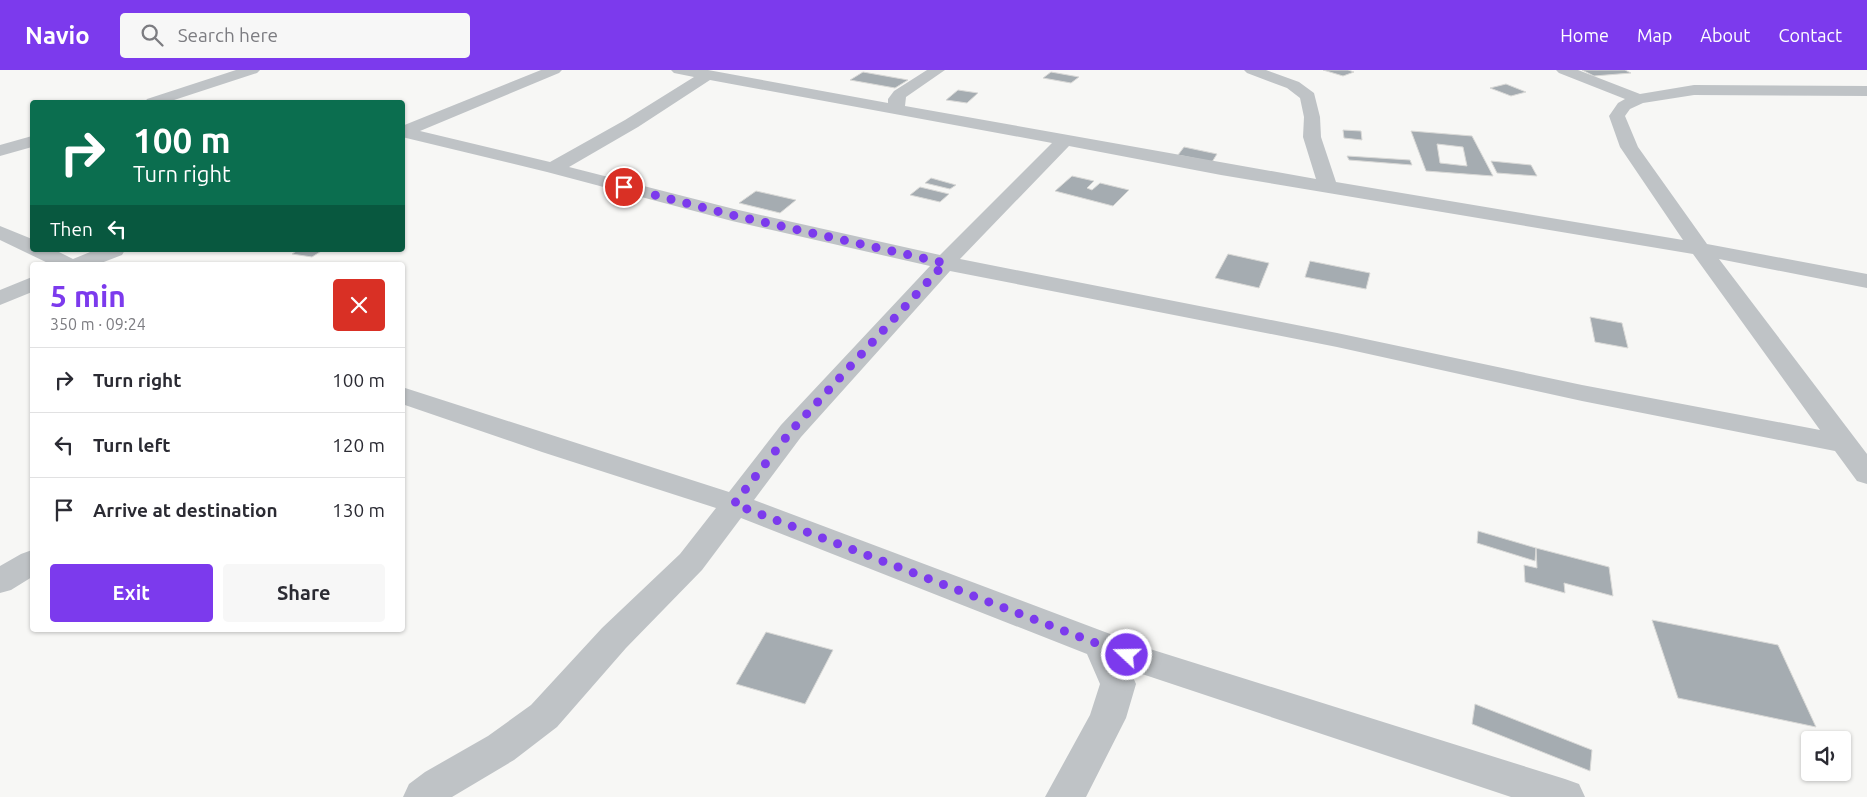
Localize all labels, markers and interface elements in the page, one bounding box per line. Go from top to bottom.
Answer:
search box [120,13,470,58]
icon: search [138,21,166,49]
text: Navio [25,22,90,49]
text: Search here [178,24,278,46]
text: Home [1560,25,1609,45]
text: Map [1637,25,1672,45]
text: About [1700,25,1750,45]
text: Contact [1778,25,1842,45]
icon: right [50,120,115,185]
text: 100 m [133,120,231,160]
text: Turn right [133,161,231,186]
pin [603,166,645,208]
icon: arrive [610,173,638,201]
icon: left [103,215,131,243]
text: Then [50,218,93,240]
text: 5 min [50,279,126,313]
button: close [333,279,385,331]
text: 350 m · 09:24 [50,315,146,333]
icon: right [50,366,78,394]
text: Turn right [93,369,181,391]
text: 100 m [332,369,385,391]
icon: left [50,431,78,459]
text: Turn left [93,434,171,456]
text: 120 m [332,434,385,456]
icon: arrive [50,496,78,524]
text: Arrive at destination [93,499,278,521]
text: 130 m [332,499,385,521]
button: Exit [50,564,213,622]
button: Share [223,564,385,622]
position arrow [1100,628,1152,680]
map controls [1801,731,1851,781]
button: sound [1801,731,1851,781]

